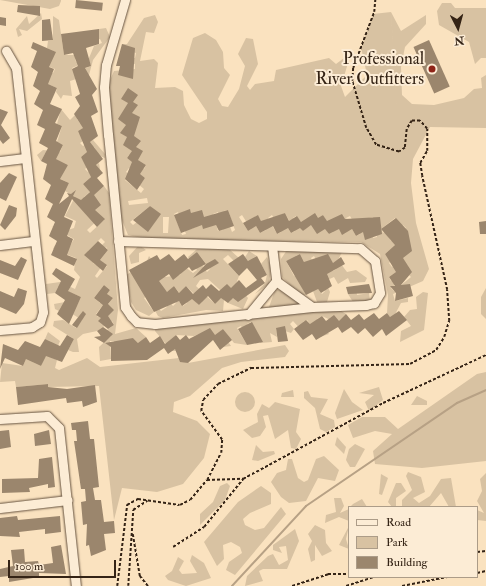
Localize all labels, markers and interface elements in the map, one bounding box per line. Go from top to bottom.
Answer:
north arrow [438,8,478,48]
text: N [454,33,465,47]
place label: Professional River Outfitters [315,49,424,89]
marker: Professional River Outfitters [427,64,437,74]
legend [348,506,478,578]
text: Road [386,515,411,530]
text: Park [386,535,408,550]
scale bar [10,552,118,578]
text: Building [386,555,427,570]
text: 100 m [15,559,43,574]

